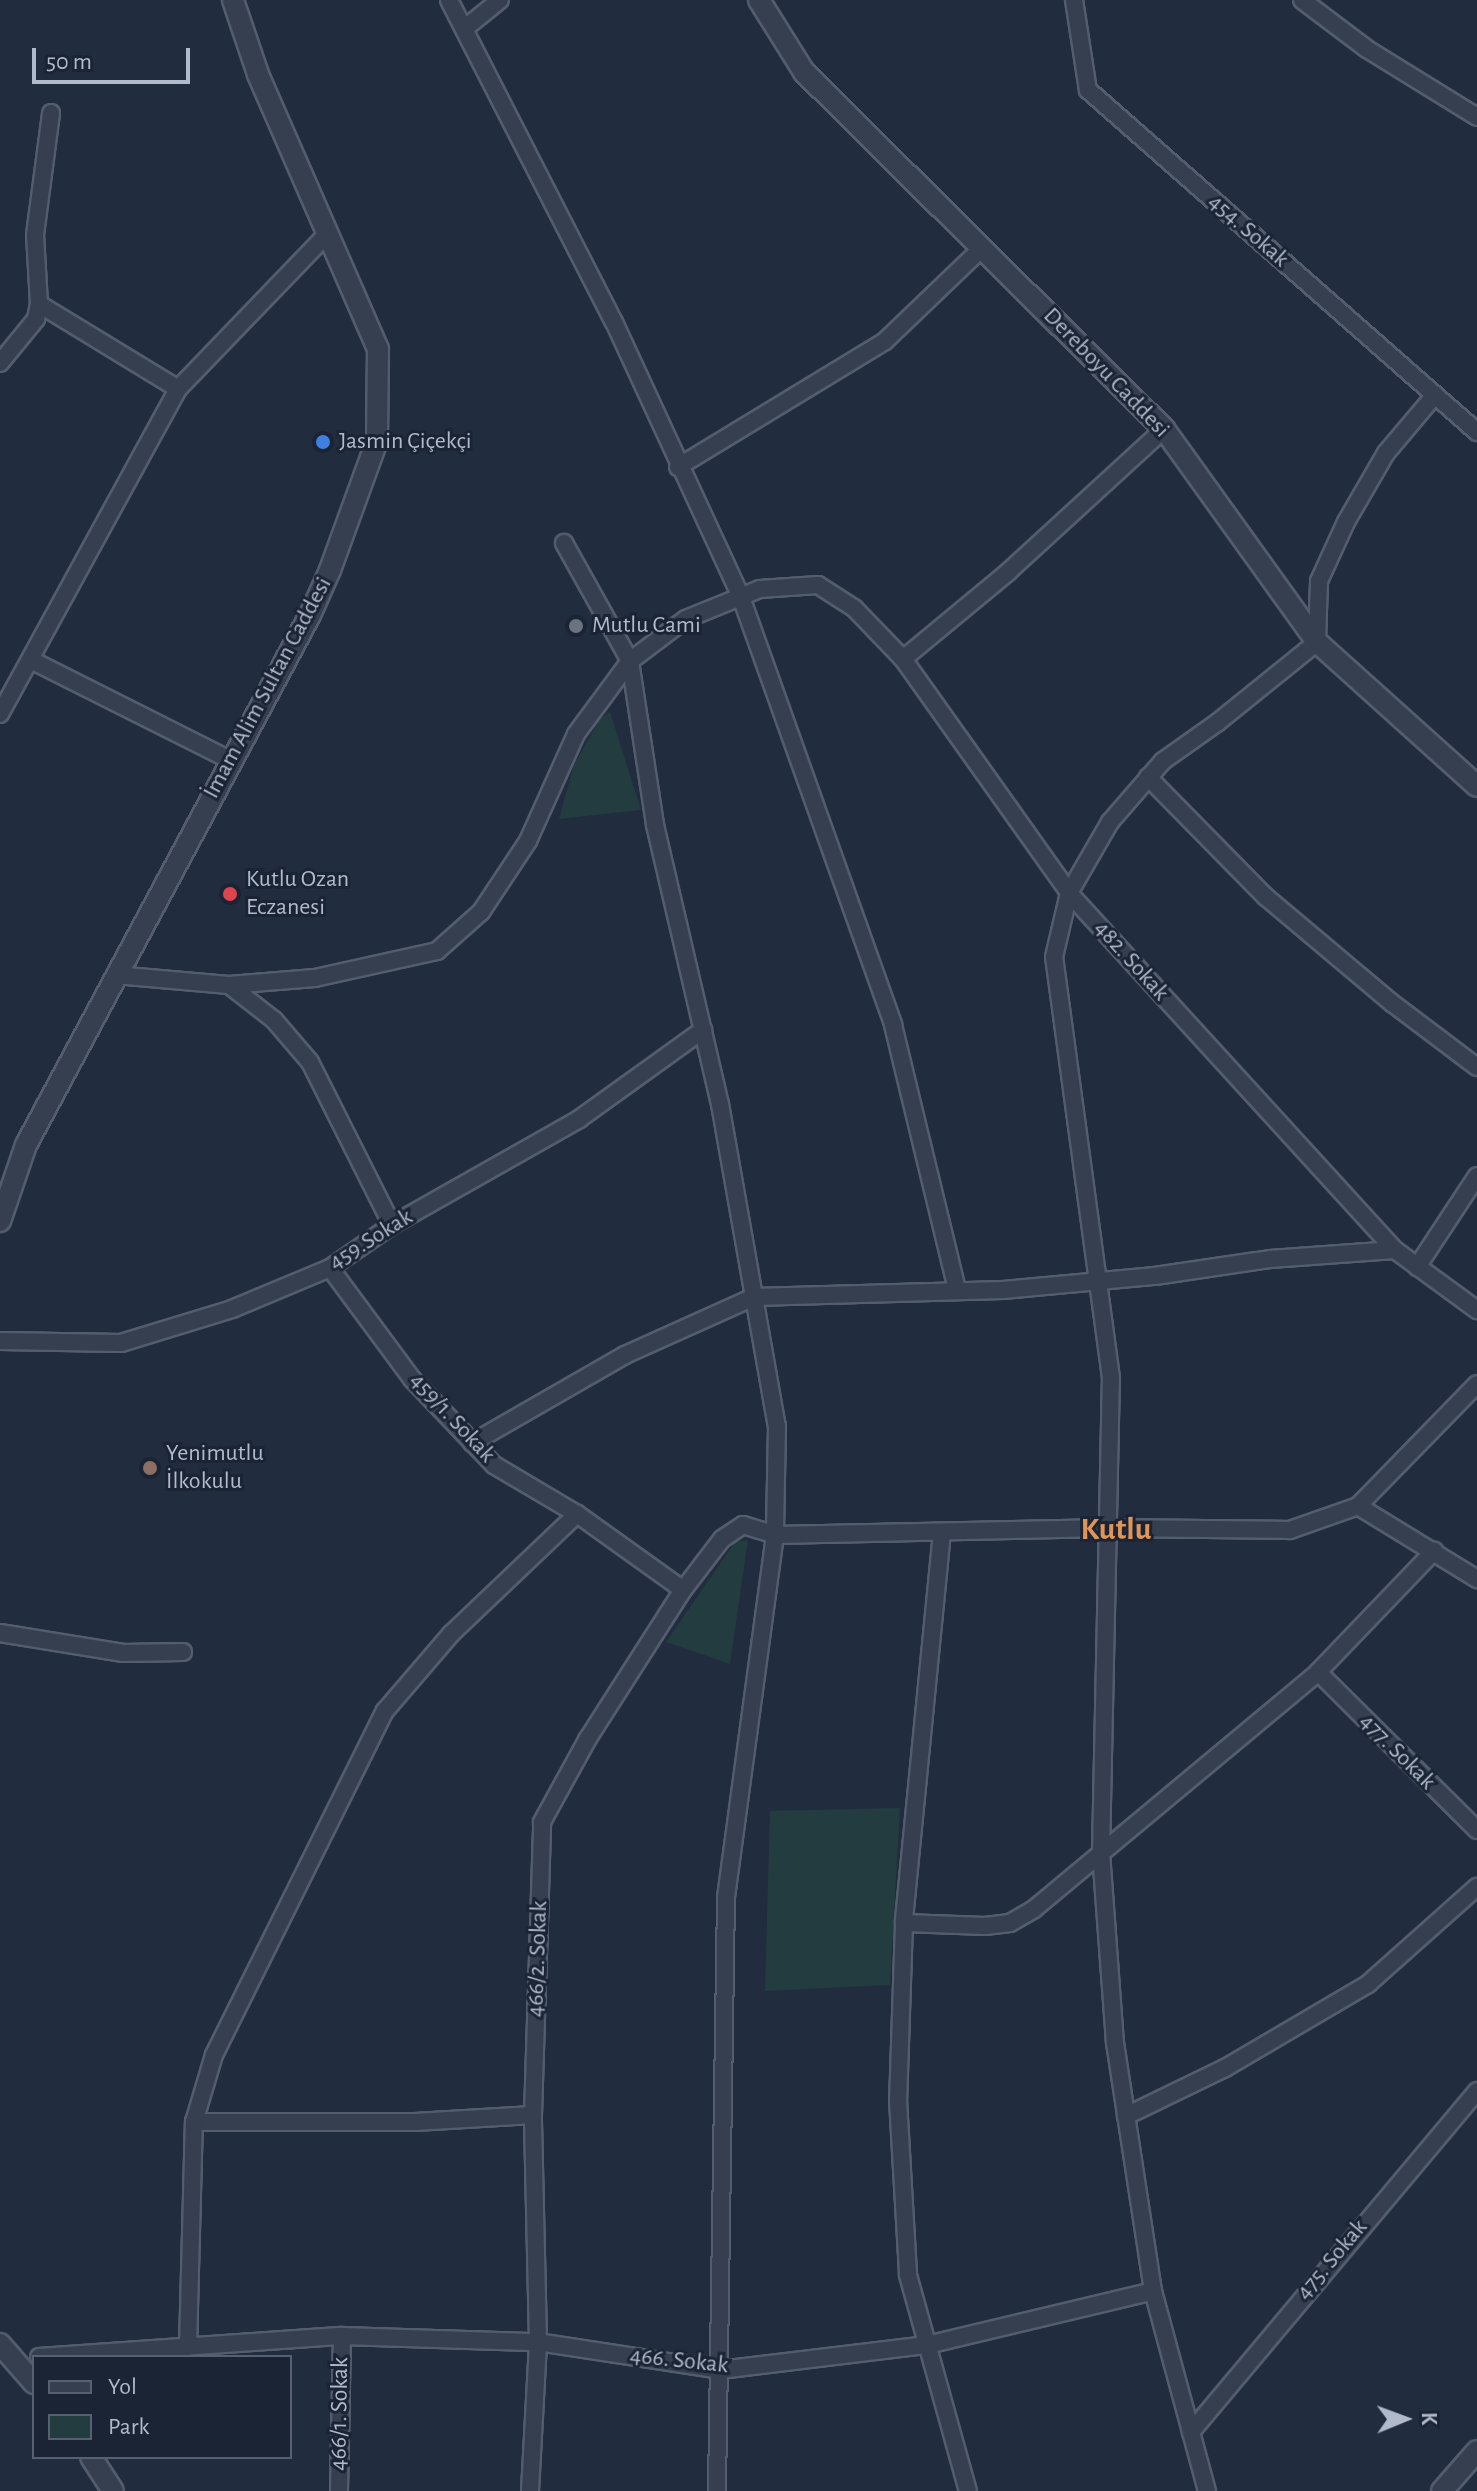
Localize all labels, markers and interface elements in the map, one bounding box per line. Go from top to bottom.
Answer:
scale bar [36,32,194,82]
text: 50 m [46,50,92,74]
street label: 454. Sokak [1202,188,1294,274]
street label: Dereboyu Caddesi [1037,302,1175,444]
place label: Jasmin Çiçekçi [339,428,471,456]
marker: Jasmin Çiçekçi [314,433,332,451]
street label: İmam Alim Sultan Caddesi [197,572,339,804]
place label: Mutlu Cami [592,612,701,640]
marker: Mutlu Cami [567,617,585,635]
place label: Kutlu Ozan Eczanesi [246,866,349,922]
marker: Kutlu Ozan Eczanesi [221,885,239,903]
street label: 482. Sokak [1087,915,1175,1007]
street label: 459.Sokak [324,1203,418,1277]
street label: 459/1. Sokak [403,1367,501,1469]
place label: Yenimutlu İlkokulu [166,1440,264,1496]
marker: Yenimutlu İlkokulu [141,1459,159,1477]
district label: Kutlu [1081,1510,1151,1548]
street label: 477. Sokak [1353,1708,1441,1796]
street label: 466/2. Sokak [522,1900,554,2018]
street label: 475. Sokak [1290,2214,1374,2306]
street label: 466. Sokak [628,2342,730,2380]
legend [32,2355,292,2459]
street label: 466/1. Sokak [325,2357,355,2471]
text: Yol [108,2375,137,2399]
north arrow [1365,2379,1445,2459]
text: K [1418,2412,1440,2425]
text: Park [108,2415,149,2439]

